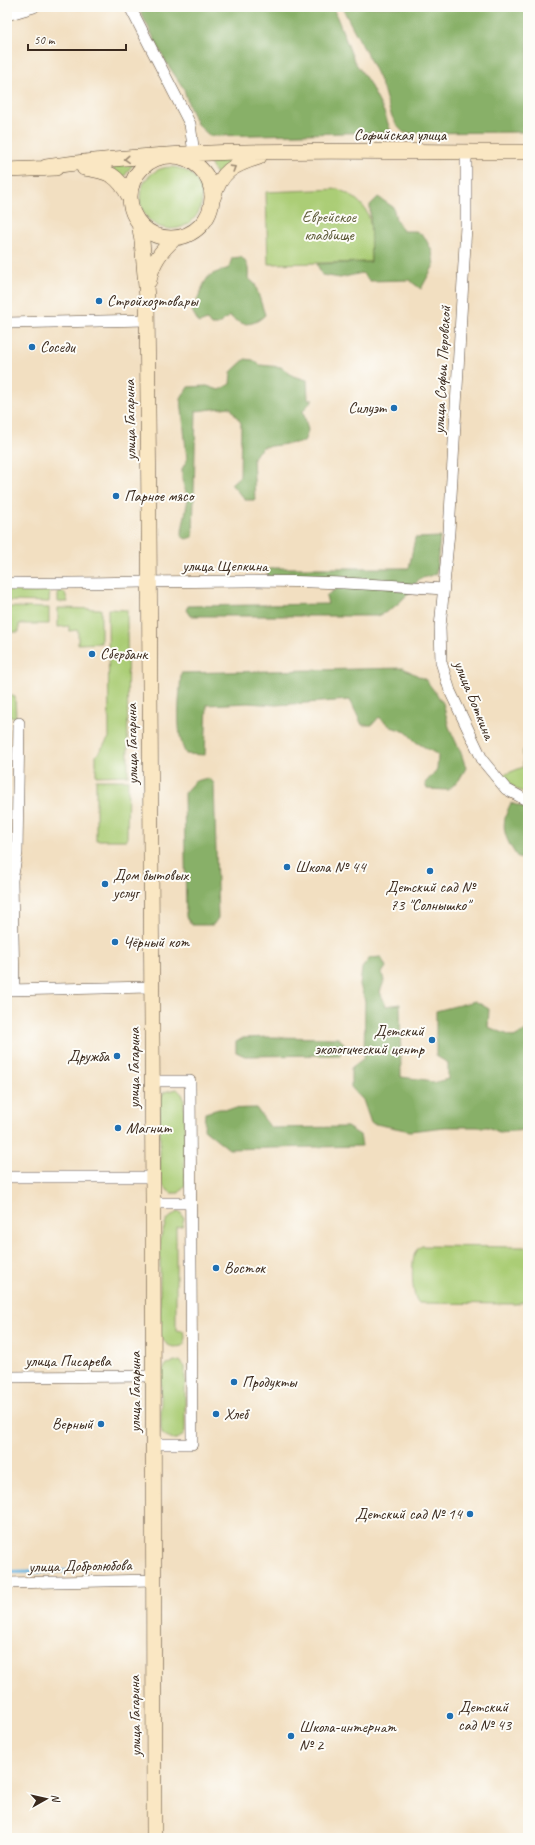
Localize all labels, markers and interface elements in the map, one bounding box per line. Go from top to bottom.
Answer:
scale bar [28,26,126,52]
text: 50 m [34,32,56,48]
street label: Софийская улица [354,125,448,145]
one-way arrow [124,154,130,163]
one-way arrow [229,165,236,173]
park label: Еврейское кладбище [302,207,358,245]
place label: Стройхозтовары [107,291,199,311]
marker: Стройхозтовары [94,296,104,306]
street label: улица Софьи Перовской [429,304,455,436]
place label: Соседи [40,337,76,357]
marker: Соседи [27,342,37,352]
street label: улица Гагарина [119,378,141,462]
place label: Силуэт [348,398,388,418]
marker: Силуэт [389,403,399,413]
place label: Парное мясо [124,486,196,506]
marker: Парное мясо [111,491,121,501]
street label: улица Щепкина [181,556,269,576]
place label: Сбербанк [100,644,149,664]
marker: Сбербанк [87,649,97,659]
street label: улица Боткина [449,657,499,744]
street label: улица Гагарина [121,702,143,786]
place label: Школа № 44 [295,857,367,877]
marker: Школа № 44 [282,862,292,872]
place label: Дом бытовых услуг [112,865,189,903]
marker: Детский сад № 73 "Солнышко" [425,866,435,876]
place label: Детский сад № 73 "Солнышко" [386,877,477,915]
marker: Дом бытовых услуг [100,879,110,889]
place label: Чёрный кот [123,932,191,952]
marker: Чёрный кот [110,937,120,947]
place label: Детский экологический центр [315,1021,425,1059]
street label: улица Гагарина [124,1026,144,1110]
marker: Детский экологический центр [427,1035,437,1045]
place label: Дружба [67,1046,111,1066]
marker: Дружба [112,1051,122,1061]
place label: Магнит [126,1118,173,1138]
marker: Магнит [113,1123,123,1133]
place label: Восток [224,1258,266,1278]
marker: Восток [211,1263,221,1273]
street label: улица Гагарина [125,1350,145,1434]
street label: улица Писарева [24,1351,112,1371]
place label: Продукты [242,1372,298,1392]
marker: Продукты [229,1377,239,1387]
place label: Хлеб [224,1404,250,1424]
marker: Хлеб [211,1409,221,1419]
place label: Верный [52,1414,94,1434]
marker: Верный [96,1419,106,1429]
place label: Детский сад № 14 [355,1504,464,1524]
marker: Детский сад № 14 [465,1509,475,1519]
street label: улица Добролюбова [27,1555,133,1577]
street label: улица Гагарина [124,1674,146,1758]
place label: Детский сад № 43 [458,1697,513,1735]
marker: Детский сад № 43 [445,1711,455,1721]
place label: Школа-интернат № 2 [299,1717,397,1755]
marker: Школа-интернат № 2 [286,1731,296,1741]
north arrow [26,1779,66,1819]
text: N [48,1793,64,1804]

